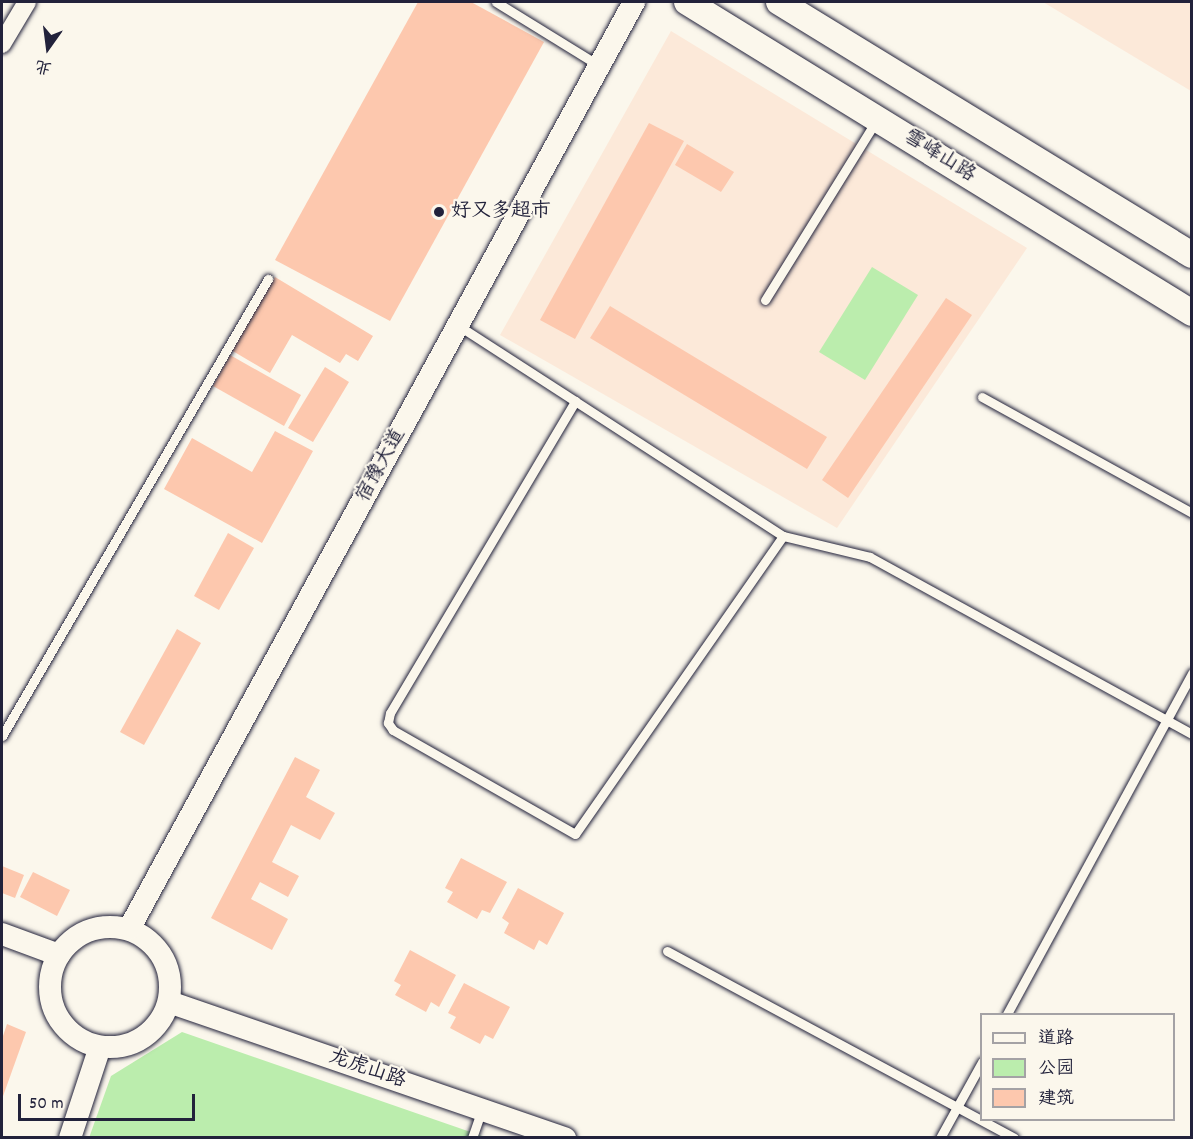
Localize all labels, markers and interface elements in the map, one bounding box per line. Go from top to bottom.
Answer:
north arrow [18,18,78,78]
text: 北 [33,53,54,79]
street label: 雪峰山路 [899,126,979,188]
place label: 好又多超市 [451,200,551,224]
marker: 好又多超市 [432,205,446,219]
street label: 宿豫大道 [352,425,412,507]
legend [980,1013,1175,1121]
text: 道路 [1038,1027,1074,1052]
street label: 龙虎山路 [325,1046,409,1094]
text: 公园 [1038,1057,1074,1082]
scale bar [21,1082,198,1120]
text: 建筑 [1038,1087,1074,1112]
text: 50 m [29,1092,64,1117]

